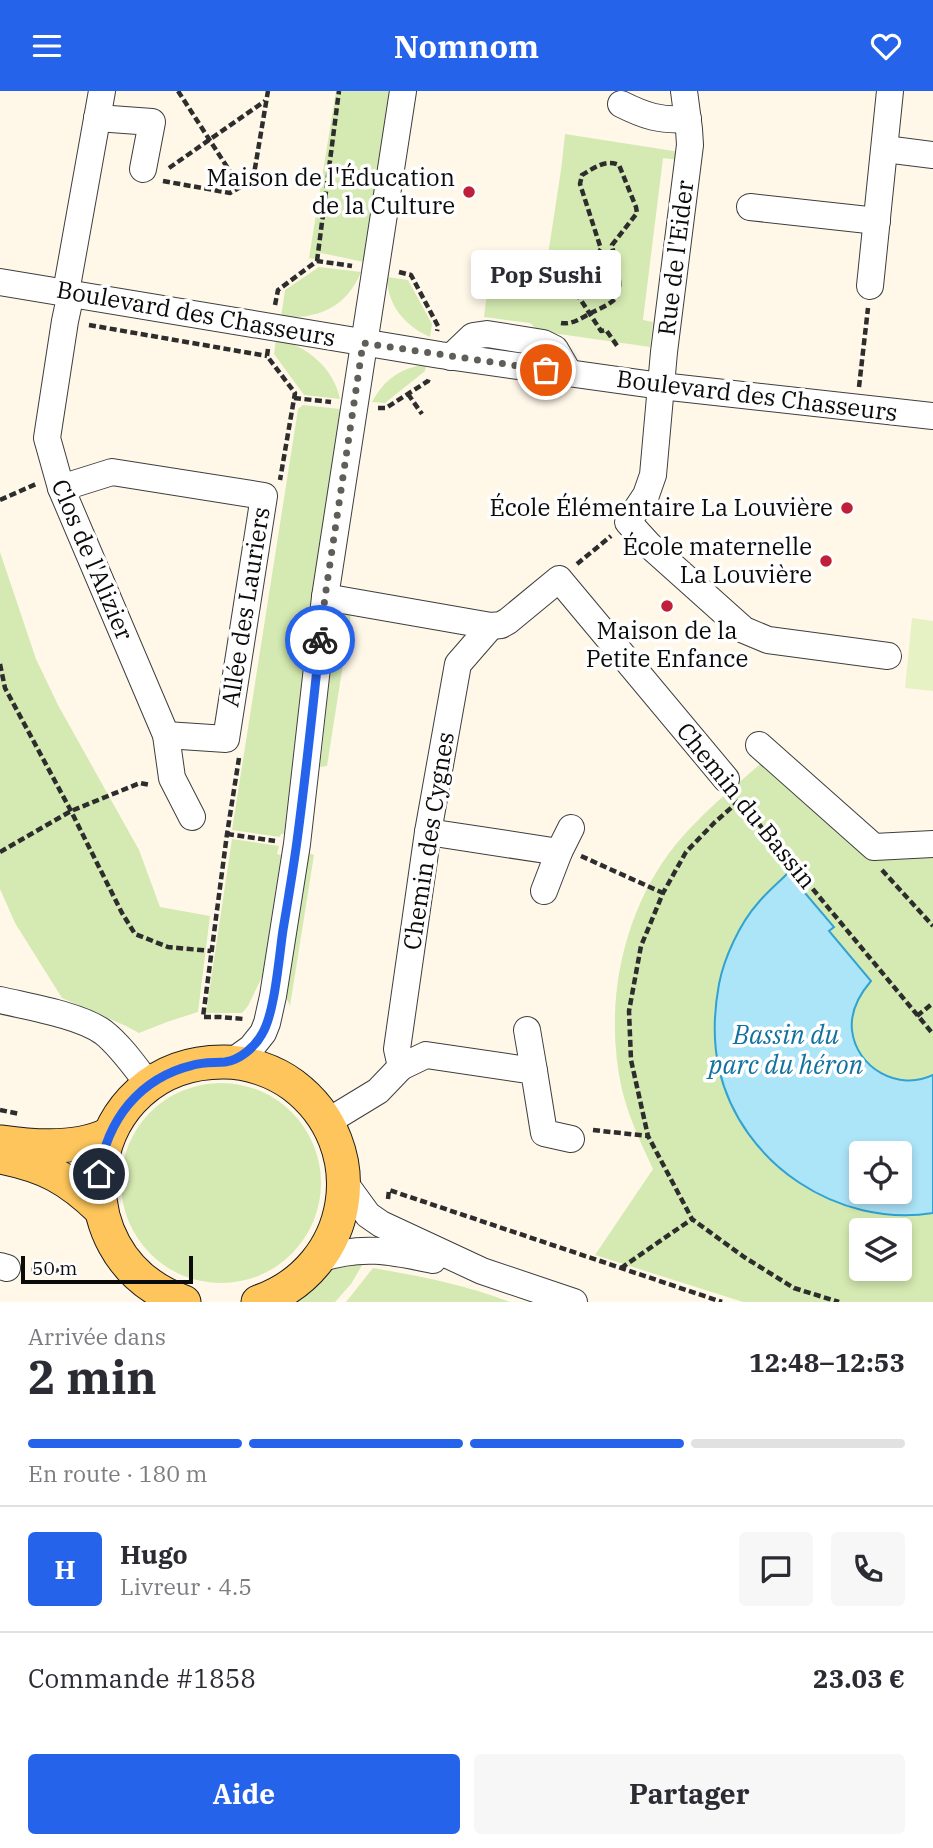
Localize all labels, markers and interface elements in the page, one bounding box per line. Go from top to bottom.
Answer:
text: Nomnom [394,25,539,67]
icon: menu [28,27,66,65]
icon: heart [867,27,905,65]
place label: Maison de l'Éducation de la Culture [207,161,455,221]
street label: Rue de l'Eider [650,178,700,337]
marker: Maison de l'Éducation de la Culture [461,184,477,200]
callout: Pop Sushi [471,251,621,300]
text: Pop Sushi [490,259,602,289]
street label: Boulevard des Chasseurs [54,273,338,353]
pin [516,340,576,400]
icon: bag [527,351,565,389]
street label: Boulevard des Chasseurs [615,362,899,428]
street label: Clos de l'Alizier [45,474,141,645]
place label: École Élémentaire La Louvière [490,491,833,523]
marker: École Élémentaire La Louvière [839,500,855,516]
street label: Allée des Lauriers [213,505,277,709]
place label: École maternelle La Louvière [622,530,812,590]
marker: École maternelle La Louvière [818,553,834,569]
marker: Maison de la Petite Enfance [659,598,675,614]
courier [285,605,355,675]
place label: Maison de la Petite Enfance [586,614,748,674]
icon: bike [301,621,339,659]
street label: Chemin du Bassin [670,716,824,895]
street label: Chemin des Cygnes [395,730,461,952]
water label: Bassin du parc du héron [706,1017,864,1081]
map controls [849,1141,912,1281]
button: locate [849,1141,912,1204]
pin [69,1144,129,1204]
icon: home [80,1155,118,1193]
button: layers [849,1218,912,1281]
scale bar [21,1253,192,1285]
text: 50 m [32,1256,77,1280]
text: Arrivée dans [28,1321,166,1351]
text: 12:48–12:53 [749,1345,905,1379]
text: 2 min [28,1347,157,1407]
text: En route · 180 m [28,1458,207,1488]
button: chat [739,1532,813,1606]
button: phone [831,1532,905,1606]
text: Hugo [120,1537,188,1571]
text: H [54,1552,76,1586]
text: Livreur · 4.5 [120,1571,252,1601]
text: Commande #1858 [28,1661,256,1695]
text: 23.03 € [813,1661,905,1695]
button: Aide [28,1754,460,1834]
button: Partager [474,1754,905,1834]

